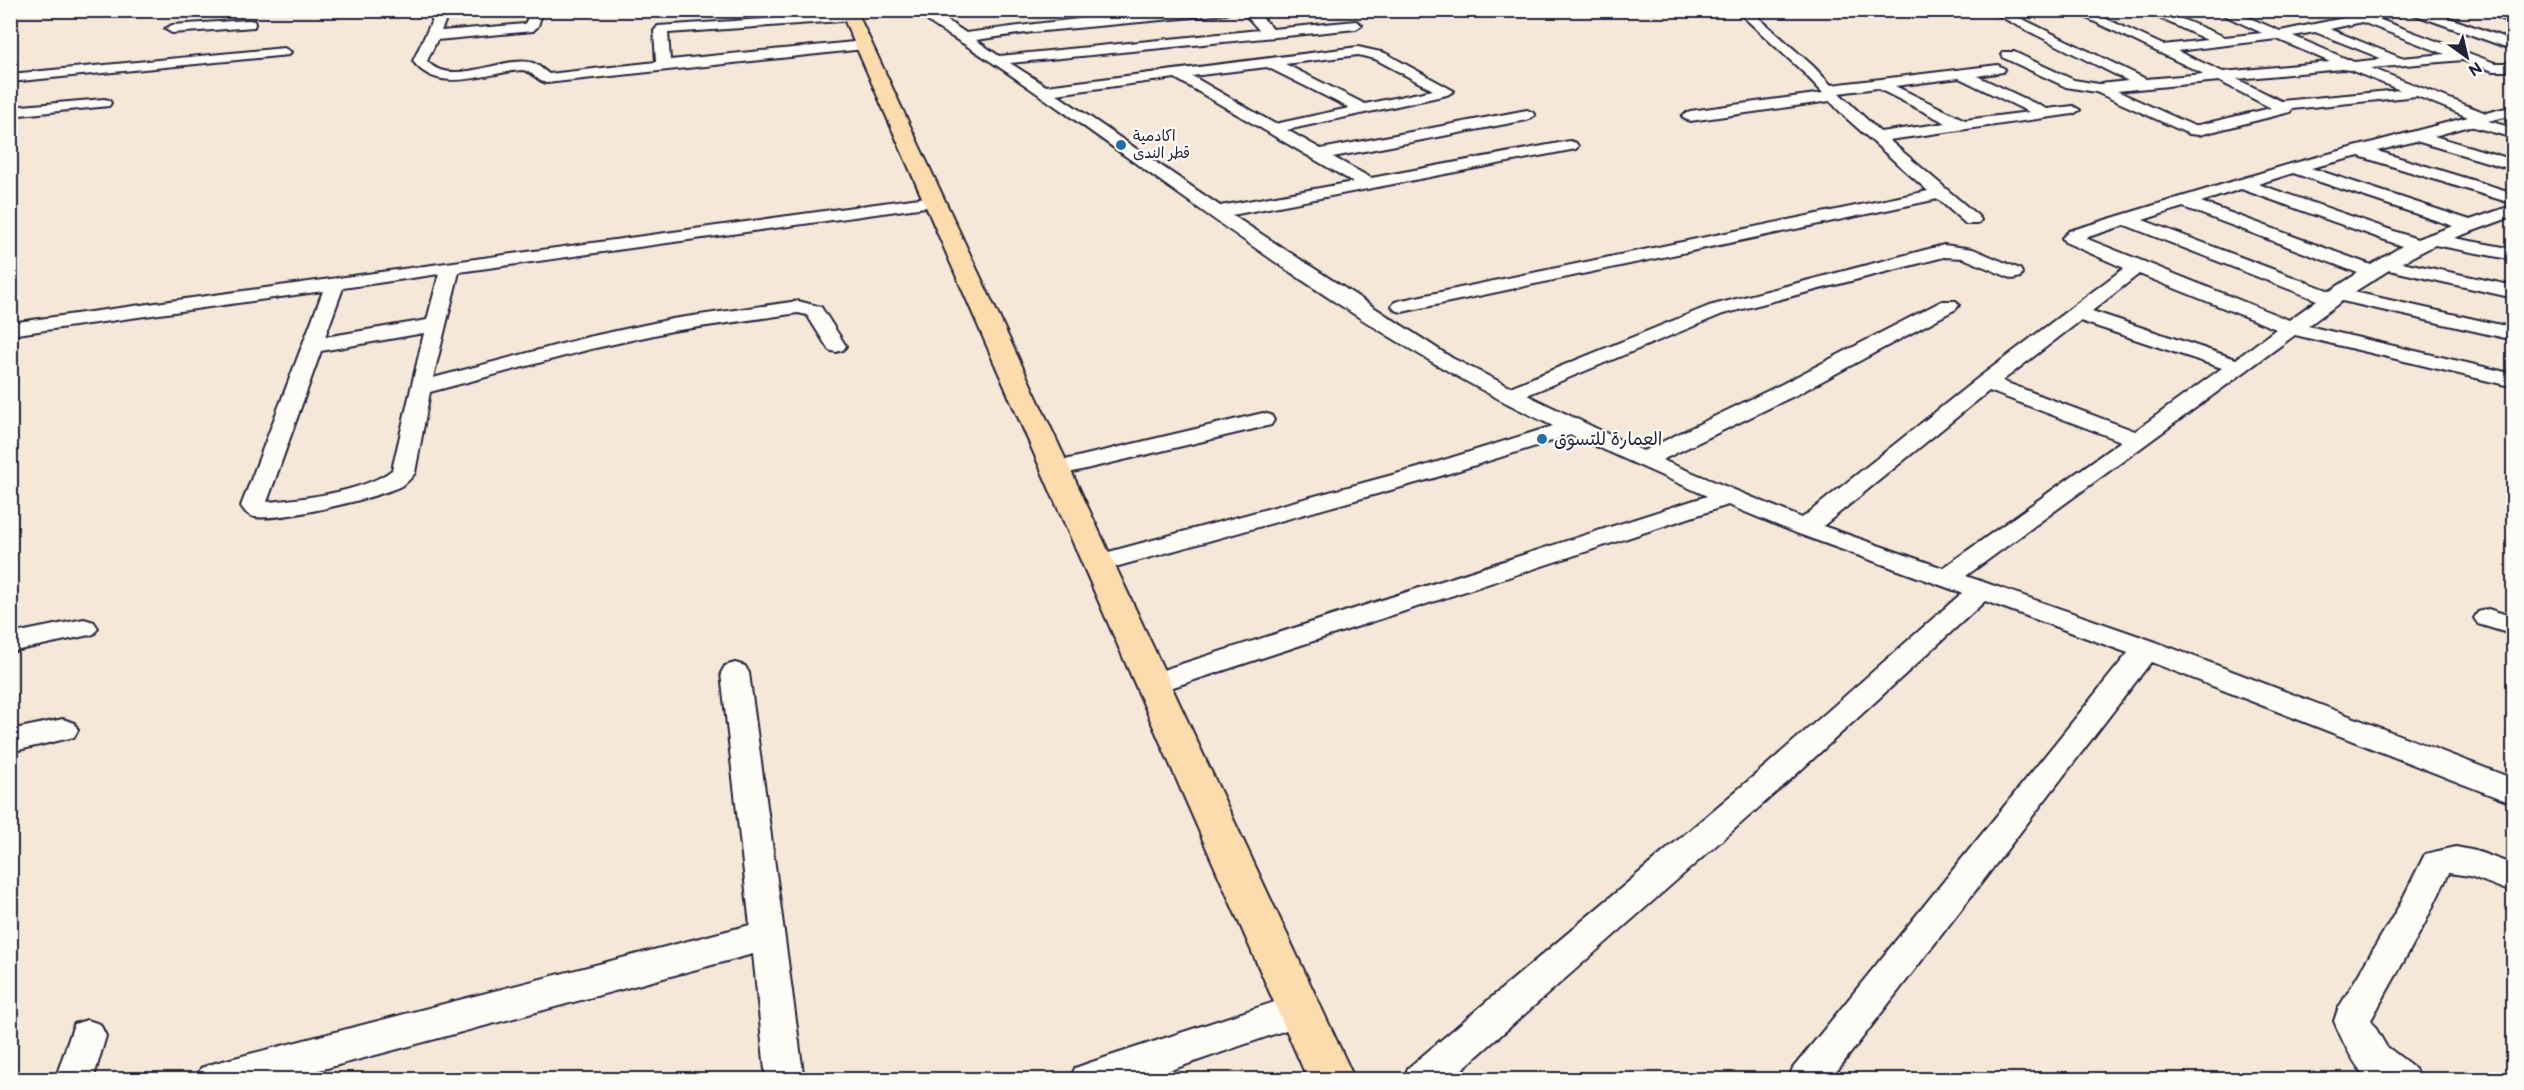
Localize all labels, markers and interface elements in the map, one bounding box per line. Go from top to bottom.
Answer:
north arrow [2437,27,2497,87]
text: N [2464,57,2485,79]
place label: اكادمية قطر الندى [1133,127,1190,163]
marker: اكادمية قطر الندى [1114,138,1128,152]
place label: العمارة للتسوق [1554,429,1662,451]
marker: العمارة للتسوق [1535,432,1549,446]

